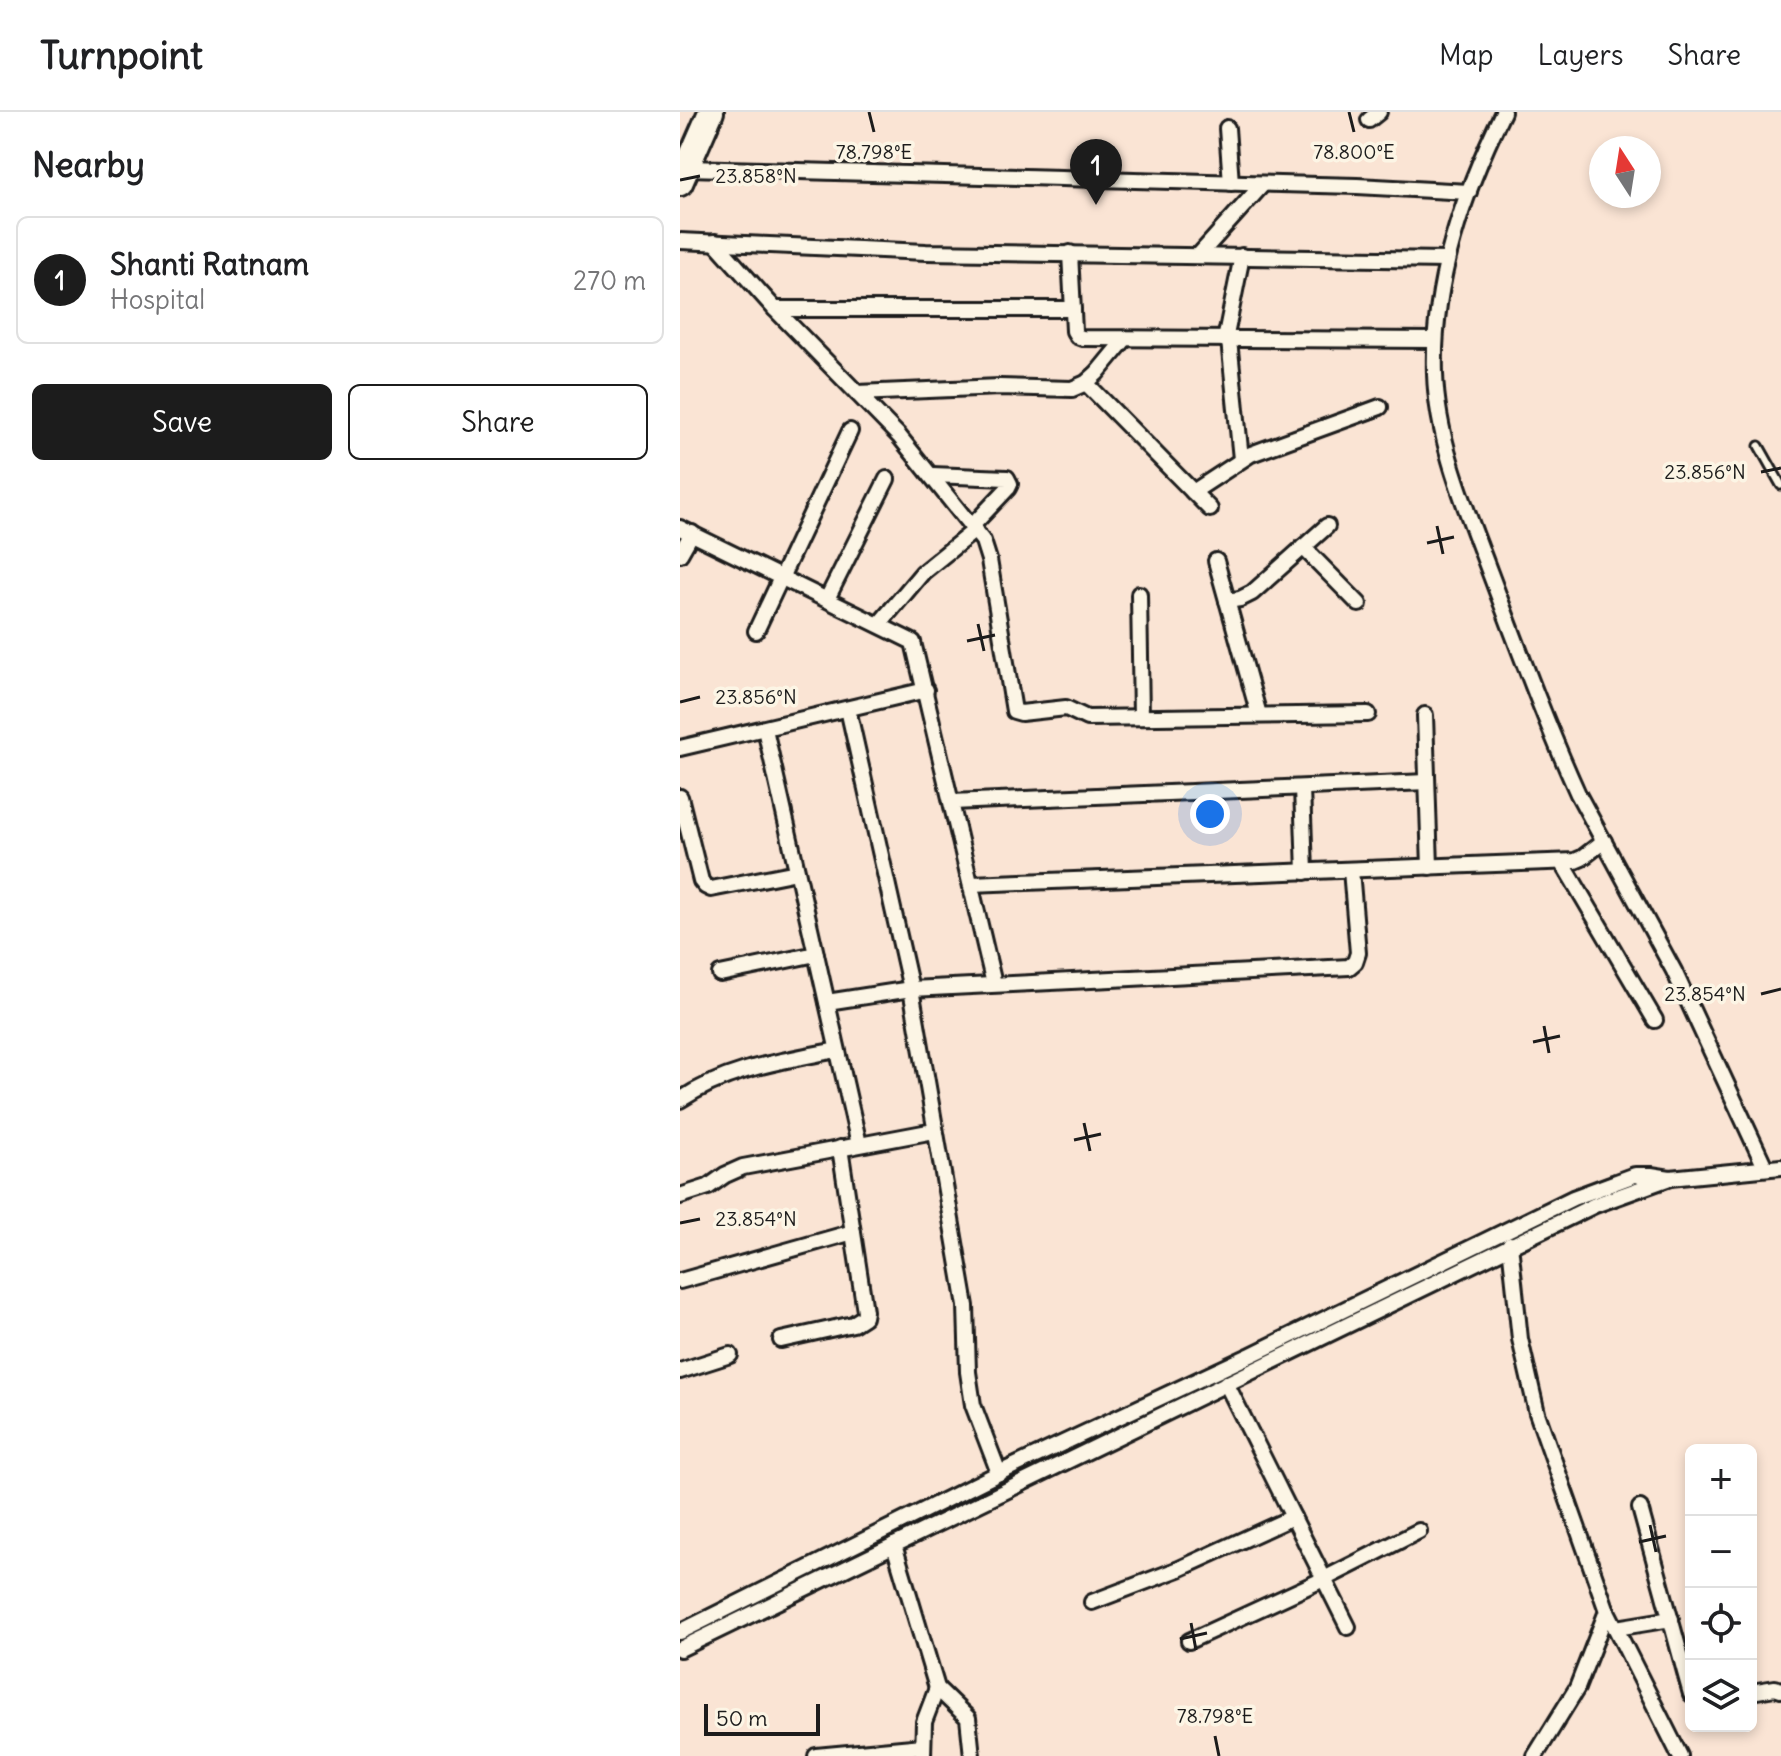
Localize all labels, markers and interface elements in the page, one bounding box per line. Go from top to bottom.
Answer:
text: Turnpoint [40,32,203,79]
text: Map [1439,37,1494,73]
text: Layers [1538,37,1624,73]
text: Share [1668,37,1741,73]
north arrow [1589,136,1661,208]
text: 78.798°E [836,139,912,164]
pin: 1 [1070,139,1122,205]
text: 78.800°E [1313,139,1395,164]
text: Nearby [32,143,145,186]
text: 23.858°N [715,163,797,188]
text: Shanti Ratnam [110,245,309,283]
text: 1 [55,264,65,297]
text: 270 m [573,264,646,297]
text: Hospital [110,283,205,316]
button: Save [32,384,332,460]
button: Share [348,384,648,460]
text: 23.856°N [1664,459,1746,484]
text: 23.856°N [715,684,797,709]
your location [1190,794,1230,834]
text: 23.854°N [1664,981,1746,1006]
text: 23.854°N [715,1206,797,1231]
map controls [1685,1444,1757,1732]
button: + [1685,1444,1757,1516]
button: − [1685,1516,1757,1588]
button: locate [1685,1588,1757,1660]
button: layers [1685,1660,1757,1732]
scale bar [704,1700,820,1736]
text: 78.798°E [1177,1703,1253,1728]
text: 50 m [716,1704,768,1732]

